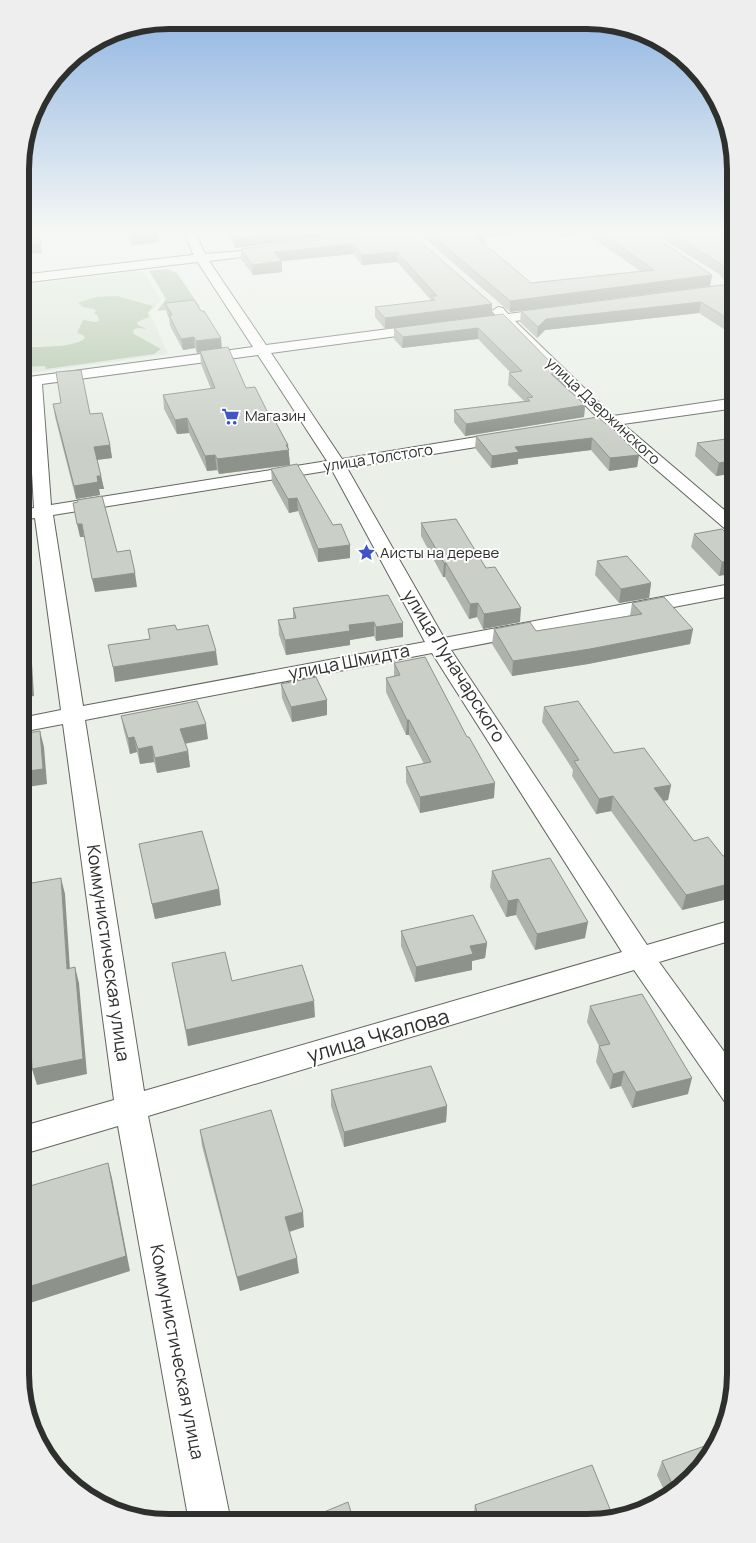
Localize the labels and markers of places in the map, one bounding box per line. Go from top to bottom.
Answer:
place label: Магазин [245,405,306,426]
supermarket icon: Магазин [221,406,241,426]
place label: Аисты на дереве [380,542,499,563]
place icon: Аисты на дереве [356,543,376,563]

